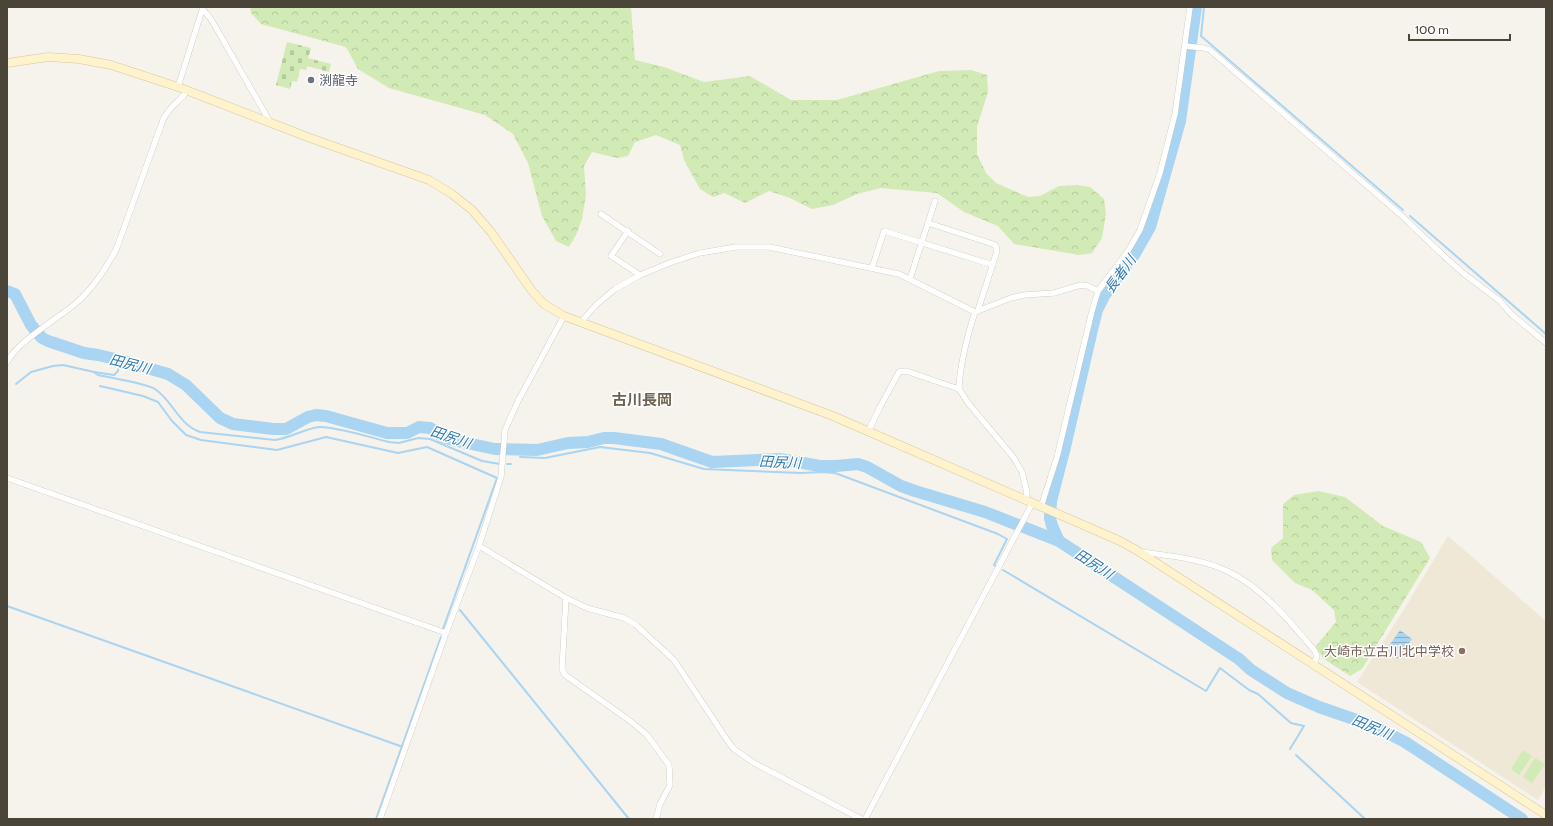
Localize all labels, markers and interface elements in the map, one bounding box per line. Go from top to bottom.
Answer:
scale bar [1409,16,1510,42]
text: 100 m [1415,22,1449,37]
place label: 渕龍寺 [319,72,358,88]
marker: 渕龍寺 [306,75,316,85]
water label: 長者川 [1100,250,1141,296]
water label: 田尻川 [107,350,154,378]
district label: 古川長岡 [612,391,672,409]
water label: 田尻川 [428,422,476,453]
water label: 田尻川 [759,452,803,472]
water label: 田尻川 [1071,545,1118,584]
place label: 大崎市立古川北中学校 [1324,643,1454,659]
marker: 大崎市立古川北中学校 [1457,646,1467,656]
water label: 田尻川 [1349,711,1397,744]

